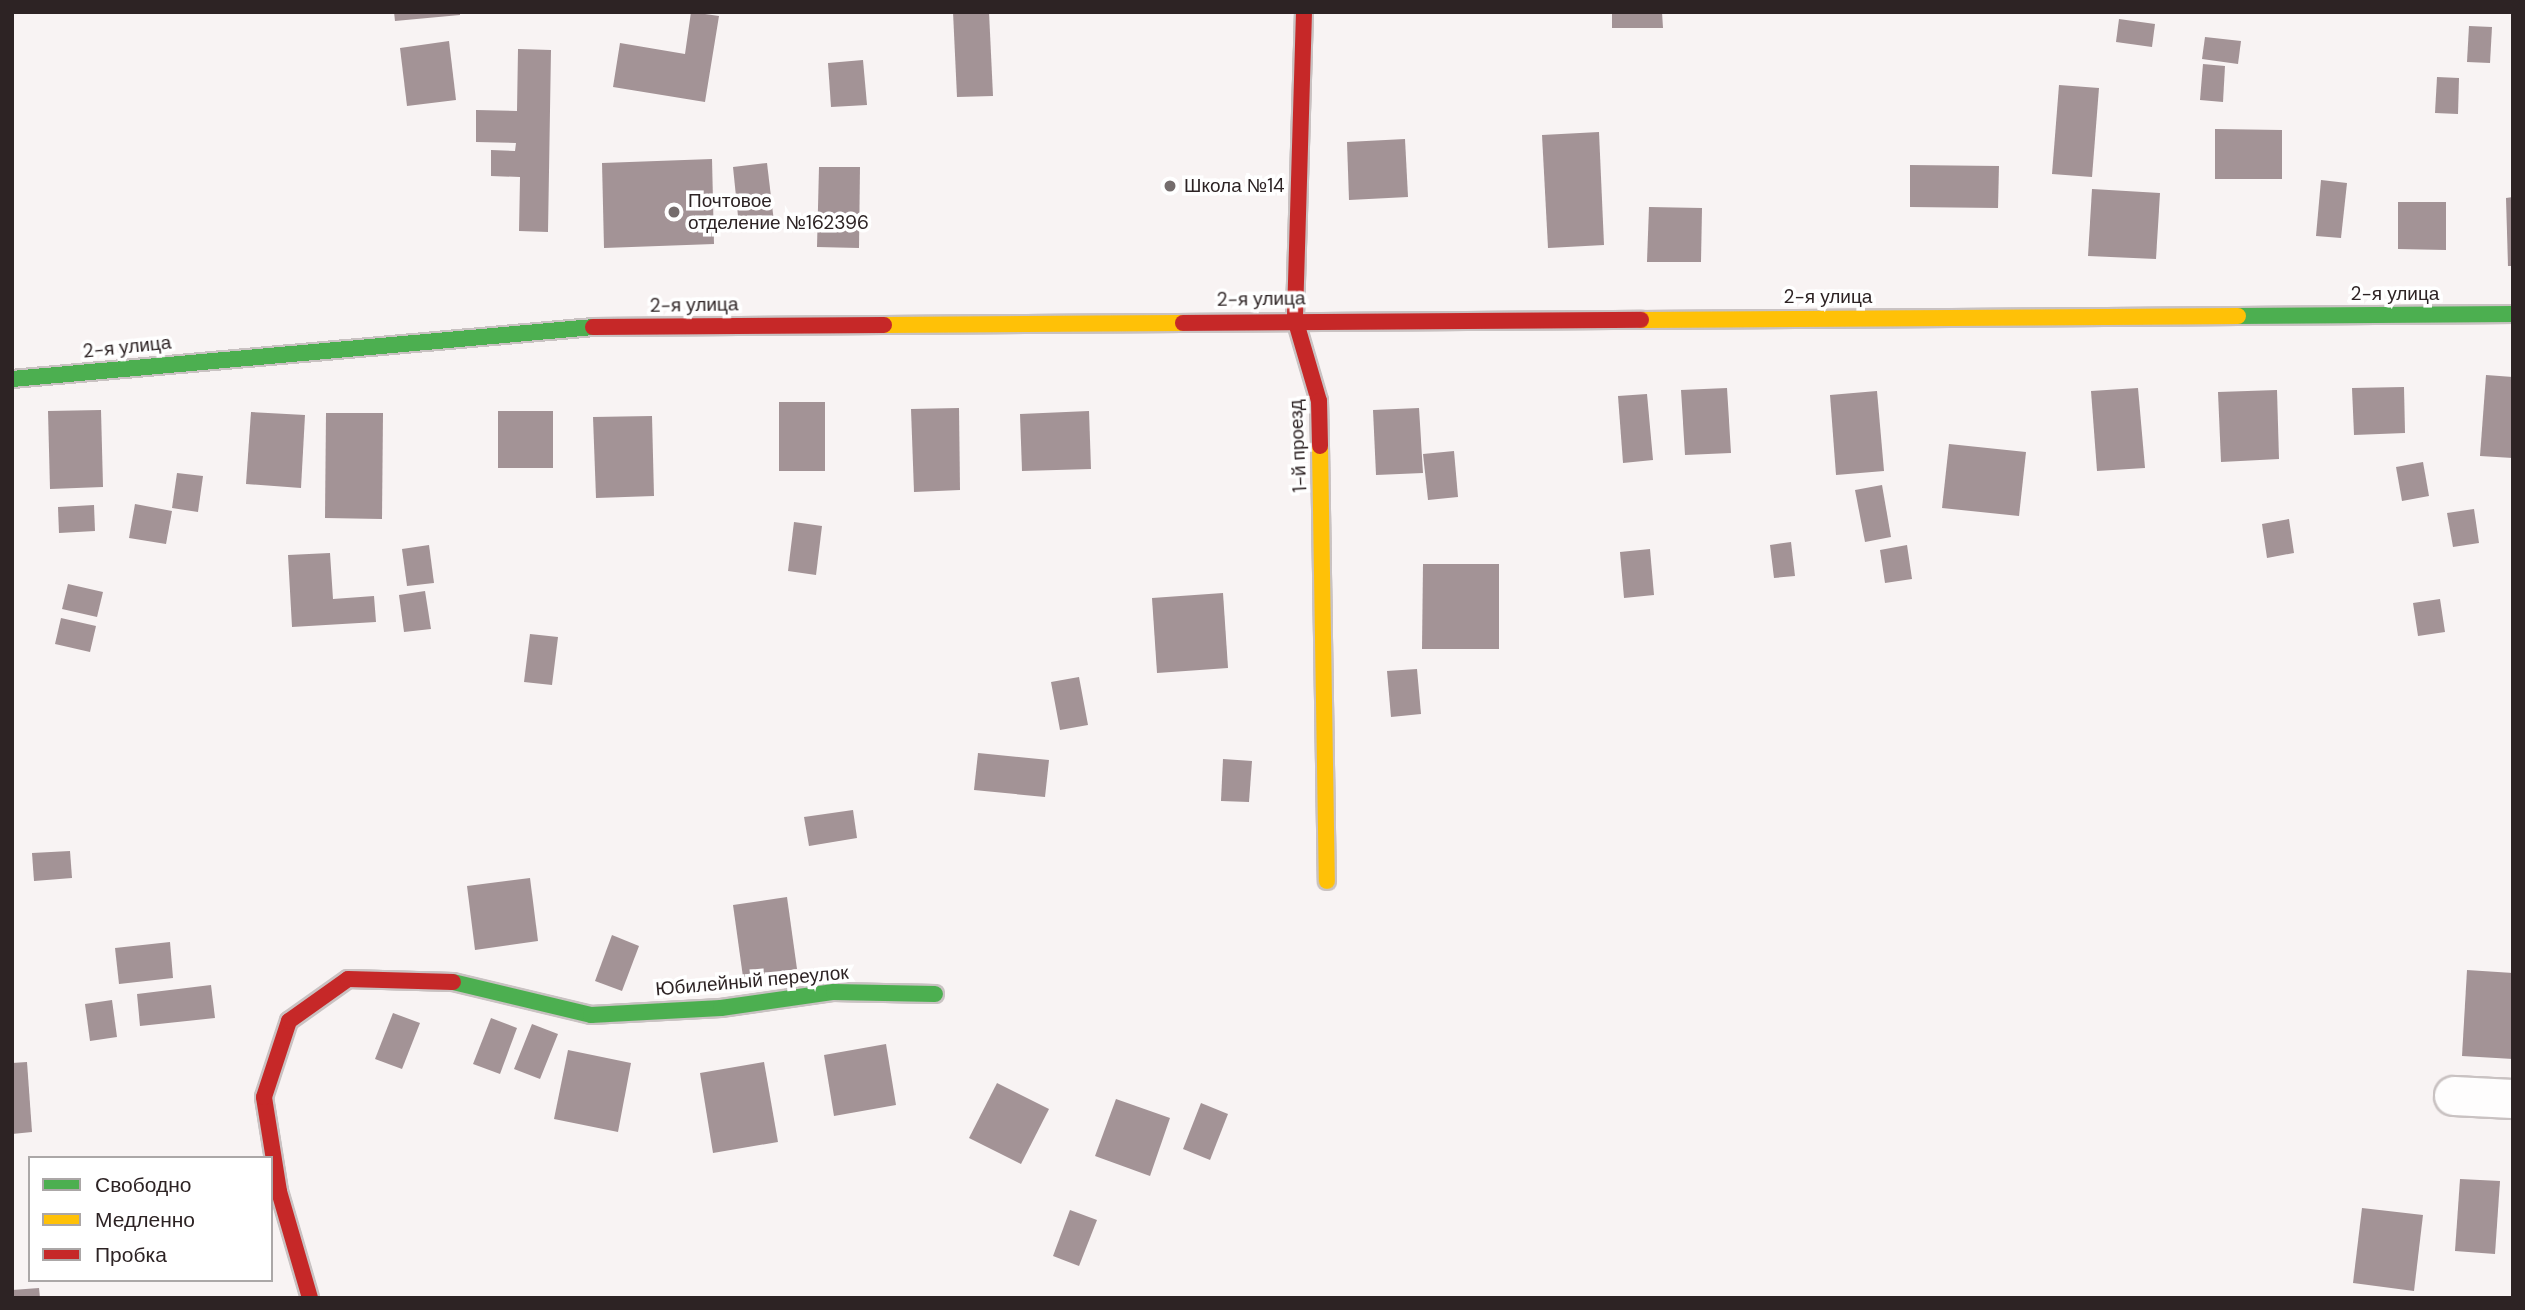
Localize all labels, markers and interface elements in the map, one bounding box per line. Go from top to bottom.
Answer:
place label: Школа №14 [1184,175,1285,197]
marker: Школа №14 [1162,178,1178,194]
place label: Почтовое отделение №162396 [688,190,869,234]
marker: Почтовое отделение №162396 [666,204,682,220]
street label: 2-я улица [2351,283,2439,305]
street label: 2-я улица [1784,286,1872,308]
street label: 2-я улица [1216,287,1306,311]
street label: 2-я улица [649,293,739,317]
street label: 2-я улица [82,331,172,363]
street label: 1-й проезд [1284,399,1312,493]
street label: Юбилейный переулок [654,961,850,1001]
legend [28,1156,273,1282]
text: Свободно [95,1171,192,1199]
text: Медленно [95,1206,195,1234]
text: Пробка [95,1241,167,1269]

